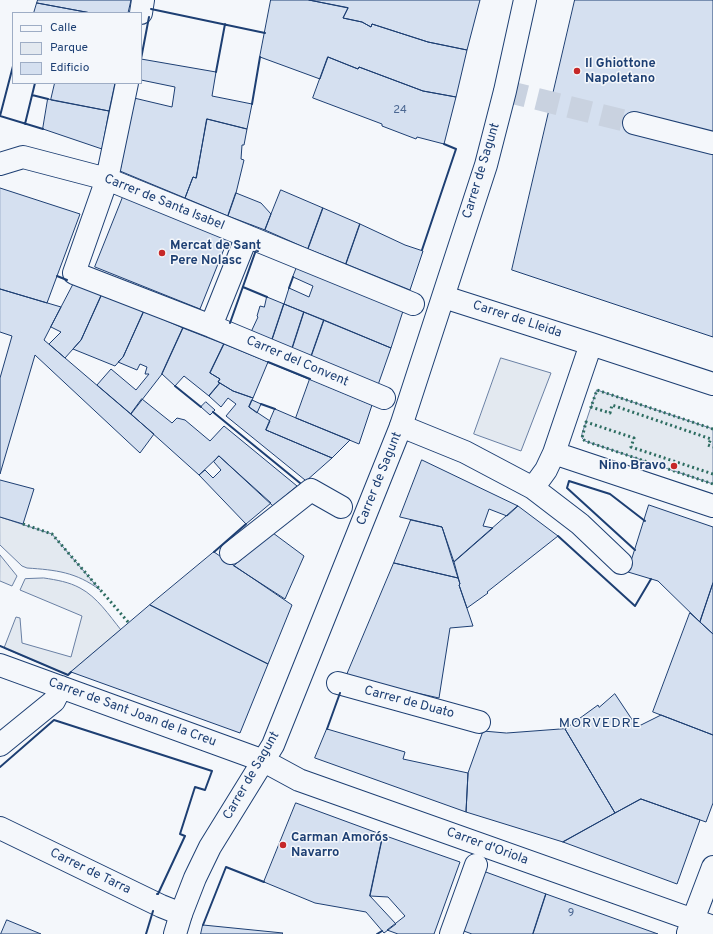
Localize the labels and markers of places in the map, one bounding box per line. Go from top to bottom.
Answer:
place label: Il Ghiottone Napoletano [585,56,656,87]
marker: Il Ghiottone Napoletano [572,66,582,76]
place label: Mercat de Sant Pere Nolasc [170,238,261,269]
marker: Mercat de Sant Pere Nolasc [157,248,167,258]
place label: Nino Bravo [599,458,666,474]
marker: Nino Bravo [669,461,679,471]
place label: Carman Amorós Navarro [291,830,388,861]
marker: Carman Amorós Navarro [278,840,288,850]

